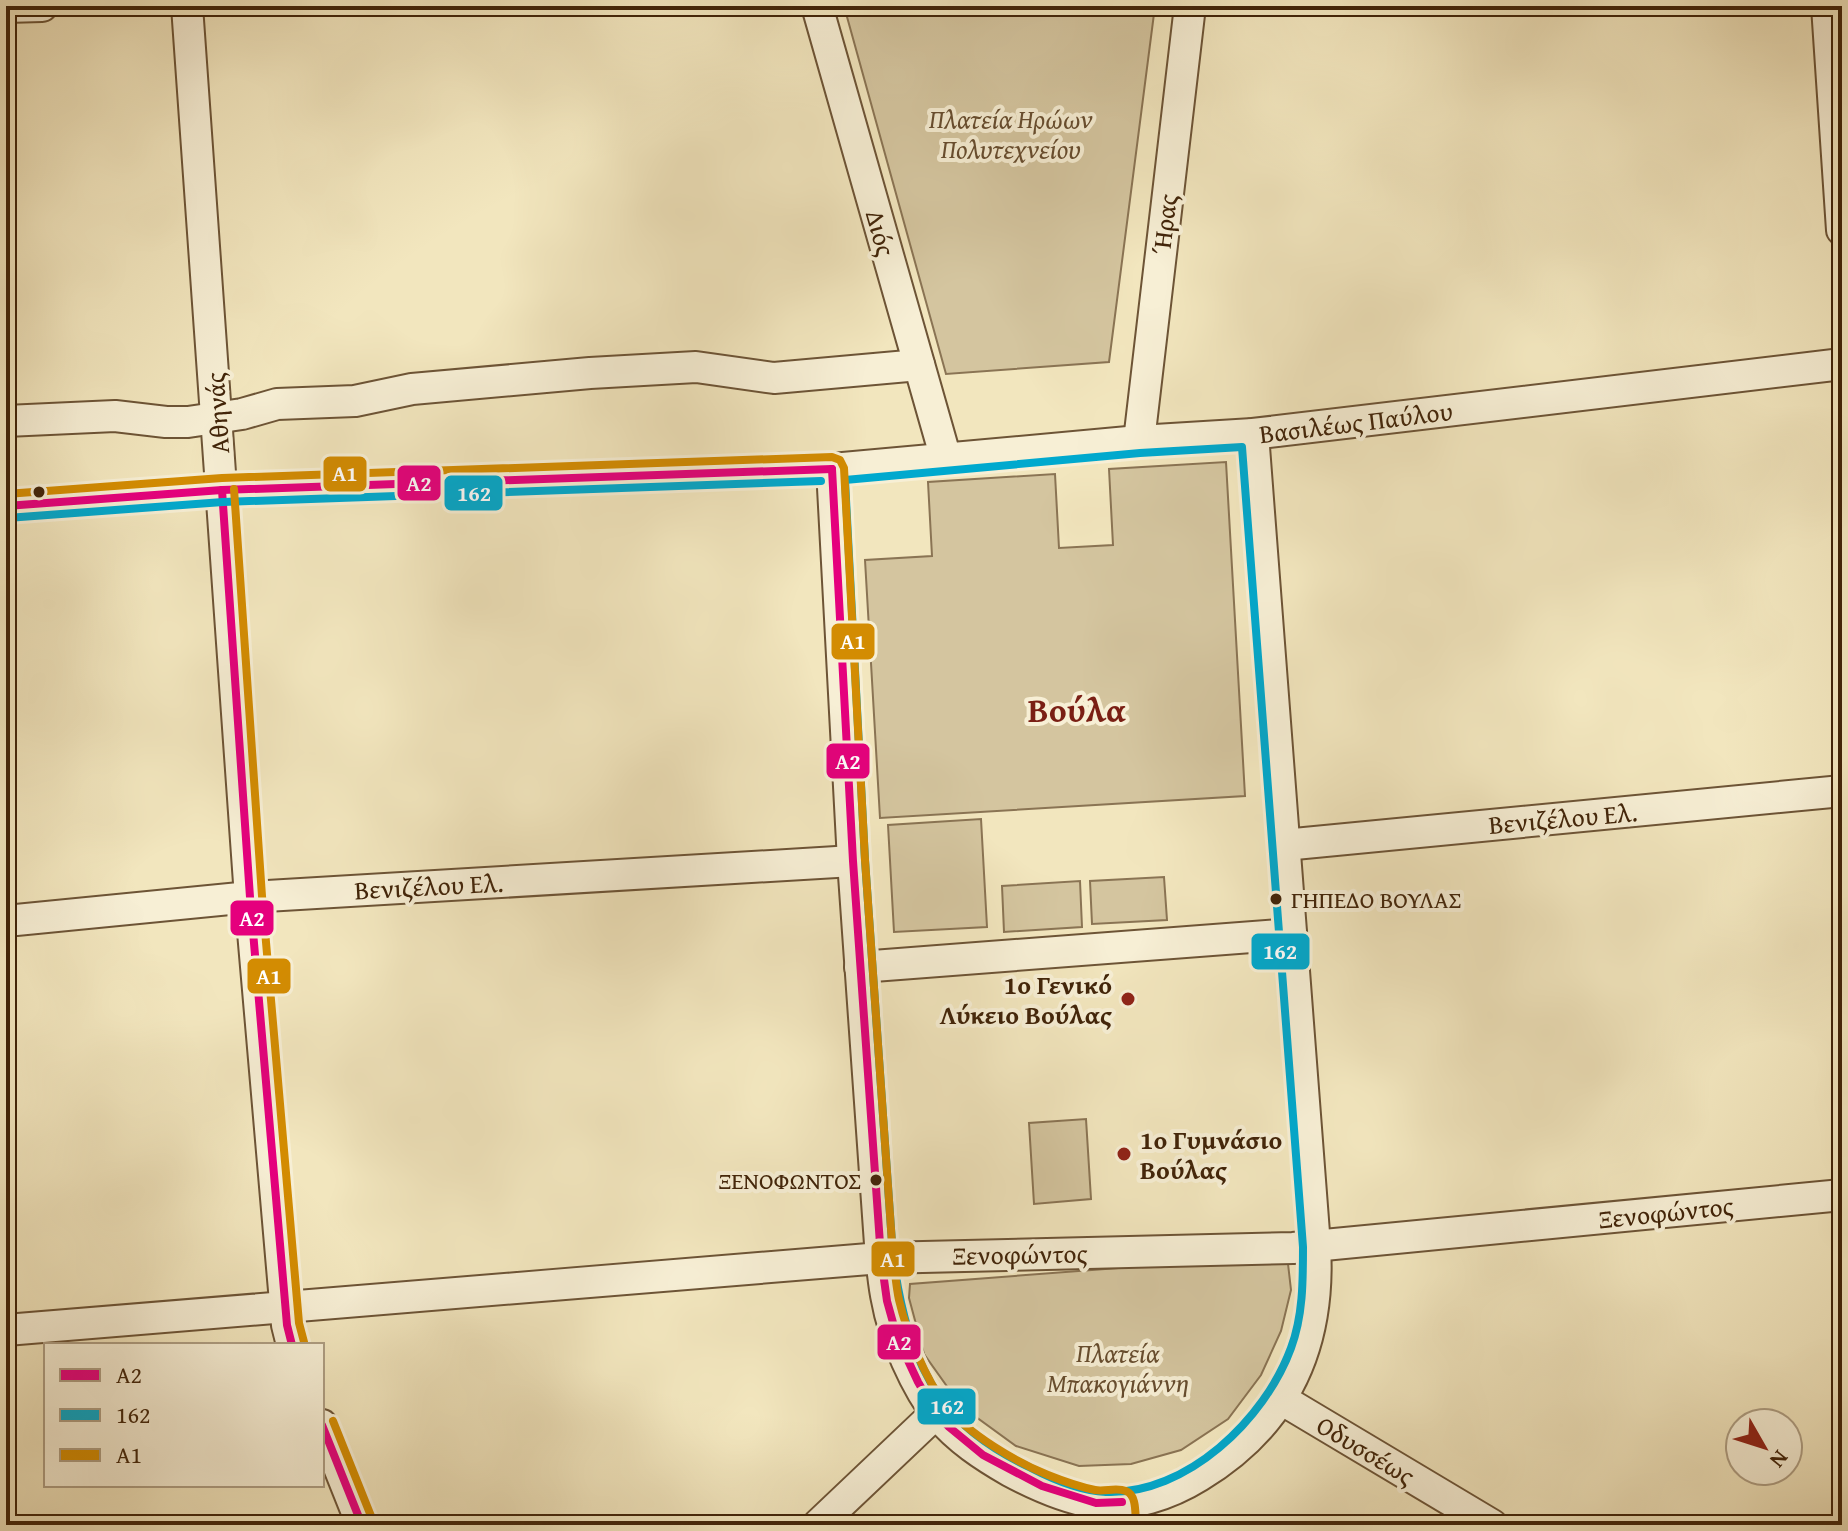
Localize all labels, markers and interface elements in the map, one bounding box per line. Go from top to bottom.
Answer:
park label: Πλατεία Ηρώων Πολυτεχνείου [928,99,1093,168]
street label: Ήρας [1141,191,1187,257]
street label: Διός [856,205,906,261]
street label: Αθηνάς [195,371,239,455]
street label: Βασιλέως Παύλου [1257,391,1455,453]
line badge: Α1 [322,455,368,493]
text: Α1 [332,457,358,489]
line badge: Α2 [396,464,442,502]
text: Α2 [406,467,432,499]
line badge: 162 [443,474,504,512]
text: 162 [457,477,491,509]
unlabelled marker [31,484,47,500]
line badge: Α1 [830,622,876,661]
text: Α1 [840,625,866,657]
district label: Βούλα [1028,685,1126,734]
line badge: Α2 [825,742,871,780]
text: Α2 [835,745,861,777]
street label: Βενιζέλου Ελ. [1487,792,1639,844]
street label: Βενιζέλου Ελ. [354,863,504,909]
place label: ΓΗΠΕΔΟ ΒΟΥΛΑΣ [1291,882,1461,917]
marker: ΓΗΠΕΔΟ ΒΟΥΛΑΣ [1268,891,1284,907]
line badge: Α2 [229,899,275,937]
text: Α2 [239,902,265,934]
line badge: 162 [1250,932,1311,971]
text: 162 [1263,935,1297,967]
line badge: Α1 [246,957,292,995]
text: Α1 [256,960,282,992]
place label: 1ο Γενικό Λύκειο Βούλας [940,965,1112,1034]
marker: 1ο Γενικό Λύκειο Βούλας [1119,990,1137,1008]
place label: 1ο Γυμνάσιο Βούλας [1140,1120,1282,1189]
marker: 1ο Γυμνάσιο Βούλας [1115,1145,1133,1163]
place label: ΞΕΝΟΦΩΝΤΟΣ [719,1163,861,1198]
marker: ΞΕΝΟΦΩΝΤΟΣ [868,1172,884,1188]
street label: Ξενοφώντος [1597,1186,1735,1238]
street label: Ξενοφώντος [952,1233,1088,1275]
line badge: Α1 [870,1240,916,1278]
text: Α1 [880,1243,906,1275]
line badge: Α2 [876,1323,922,1361]
text: Α2 [886,1326,912,1358]
park label: Πλατεία Μπακογιάννη [1047,1333,1189,1402]
legend [44,1343,324,1487]
text: Α2 [116,1357,142,1392]
line badge: 162 [916,1387,977,1426]
text: 162 [930,1390,964,1422]
text: 162 [116,1397,151,1432]
street label: Οδυσσέως [1309,1405,1423,1495]
north arrow [1724,1407,1804,1487]
text: Α1 [116,1437,142,1472]
text: N [1762,1444,1797,1476]

